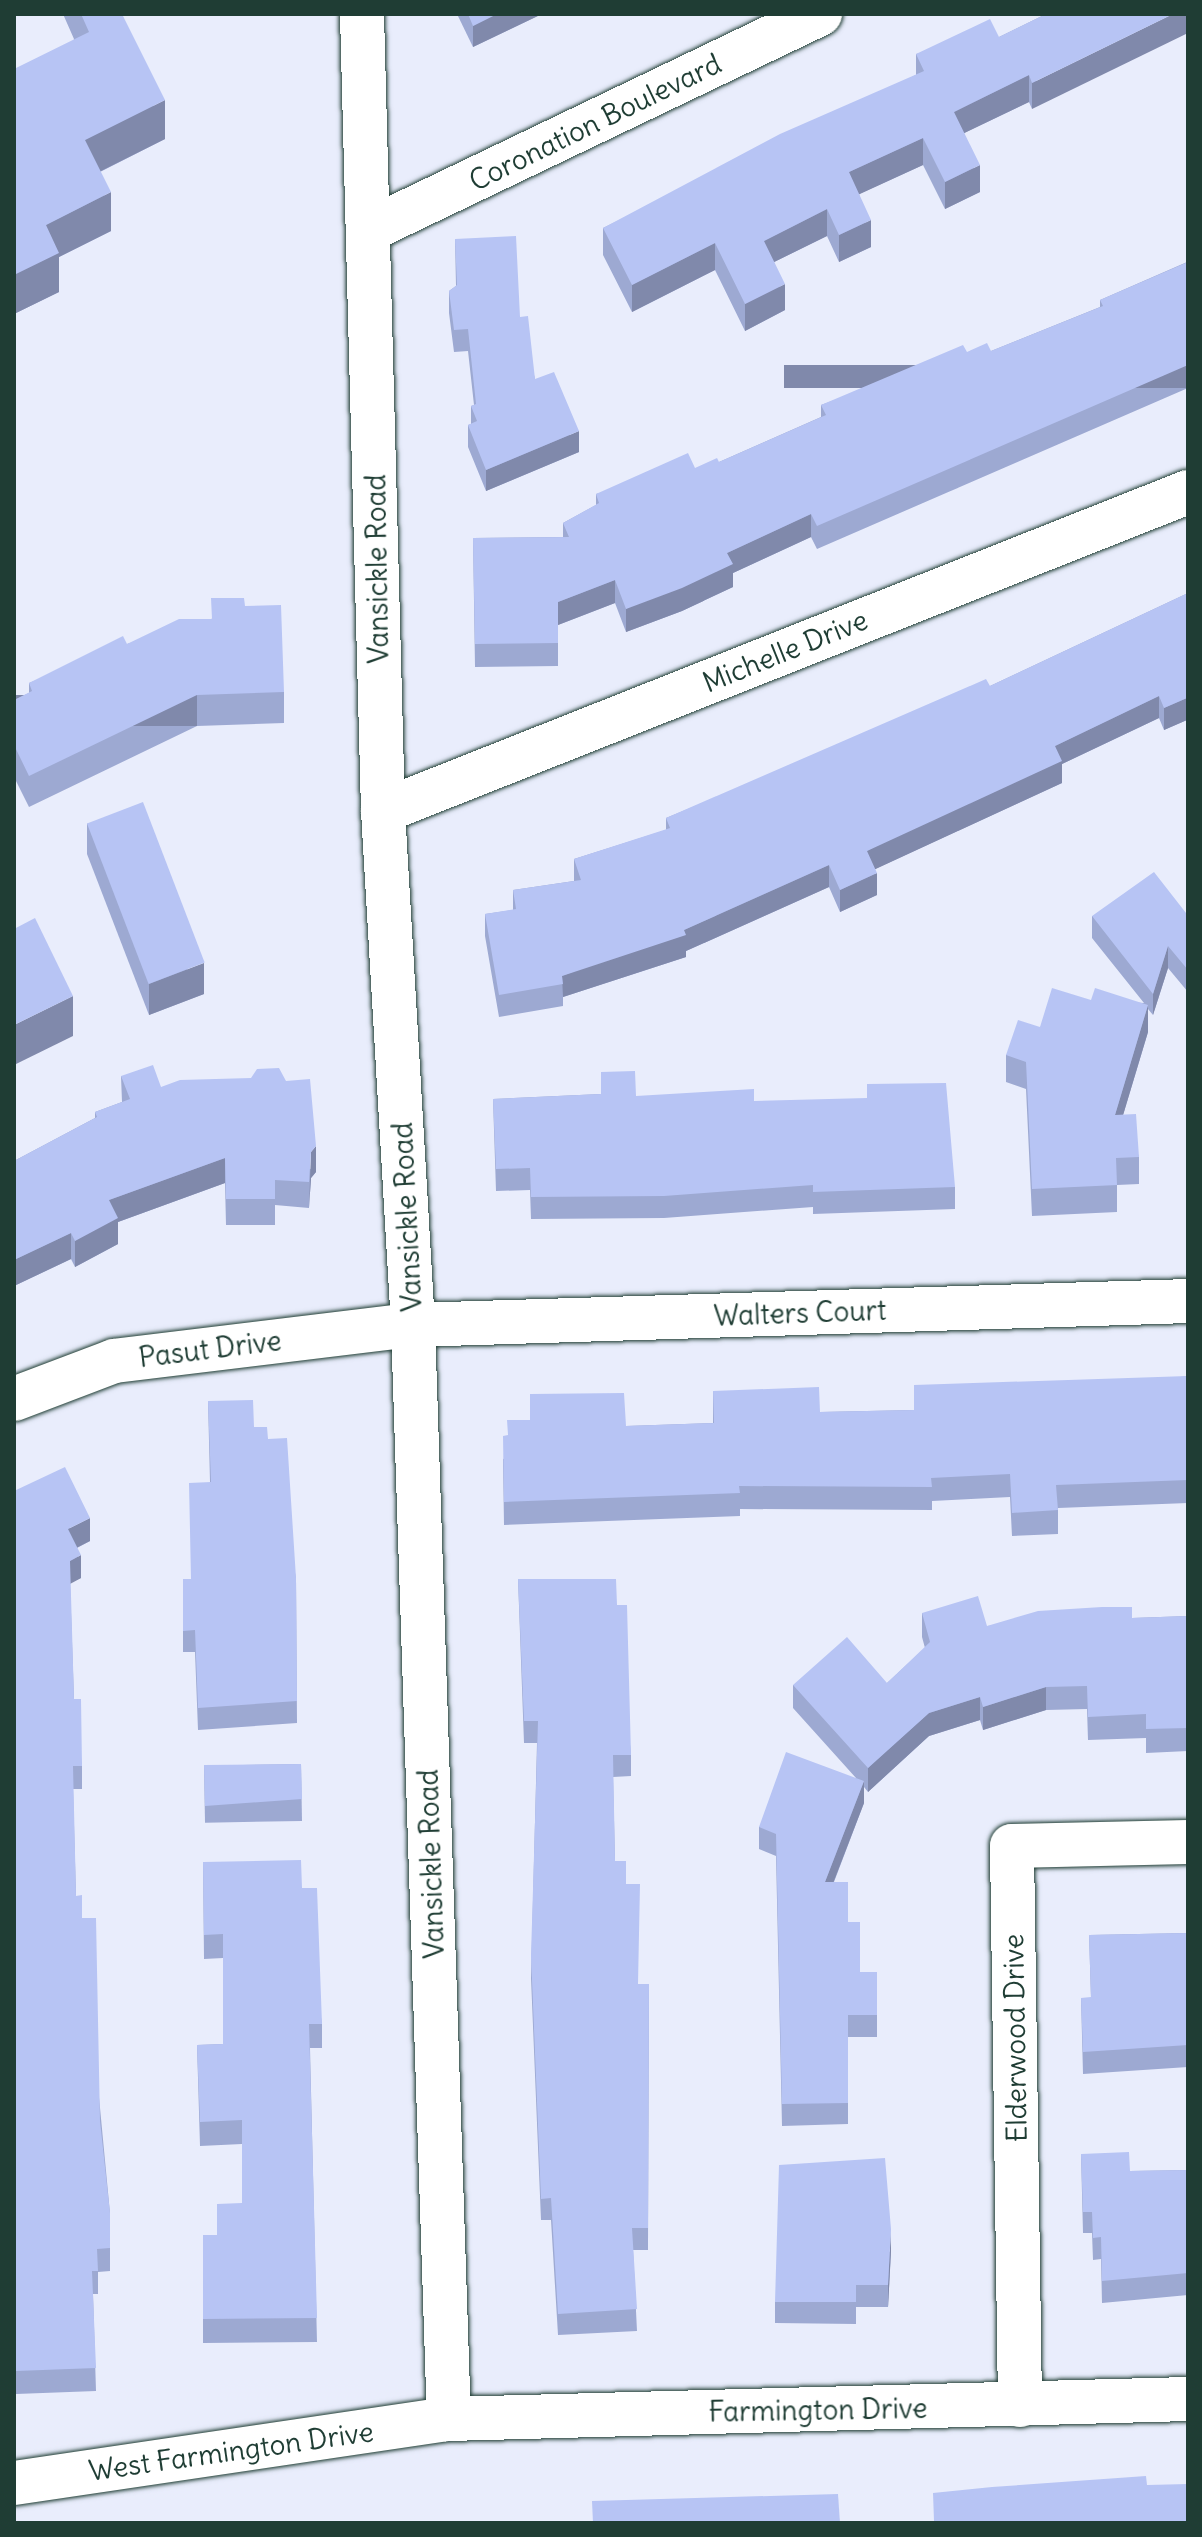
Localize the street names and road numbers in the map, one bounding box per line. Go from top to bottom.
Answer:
street label: Coronation Boulevard [464,46,726,198]
street label: Vansickle Road [359,474,395,664]
street label: Michelle Drive [698,603,872,699]
street label: Vansickle Road [385,1121,429,1313]
street label: Walters Court [713,1293,887,1333]
street label: Pasut Drive [137,1324,283,1374]
street label: Vansickle Road [411,1769,451,1959]
street label: Elderwood Drive [996,1934,1034,2142]
street label: Farmington Drive [708,2391,928,2429]
street label: West Farmington Drive [86,2414,376,2488]

